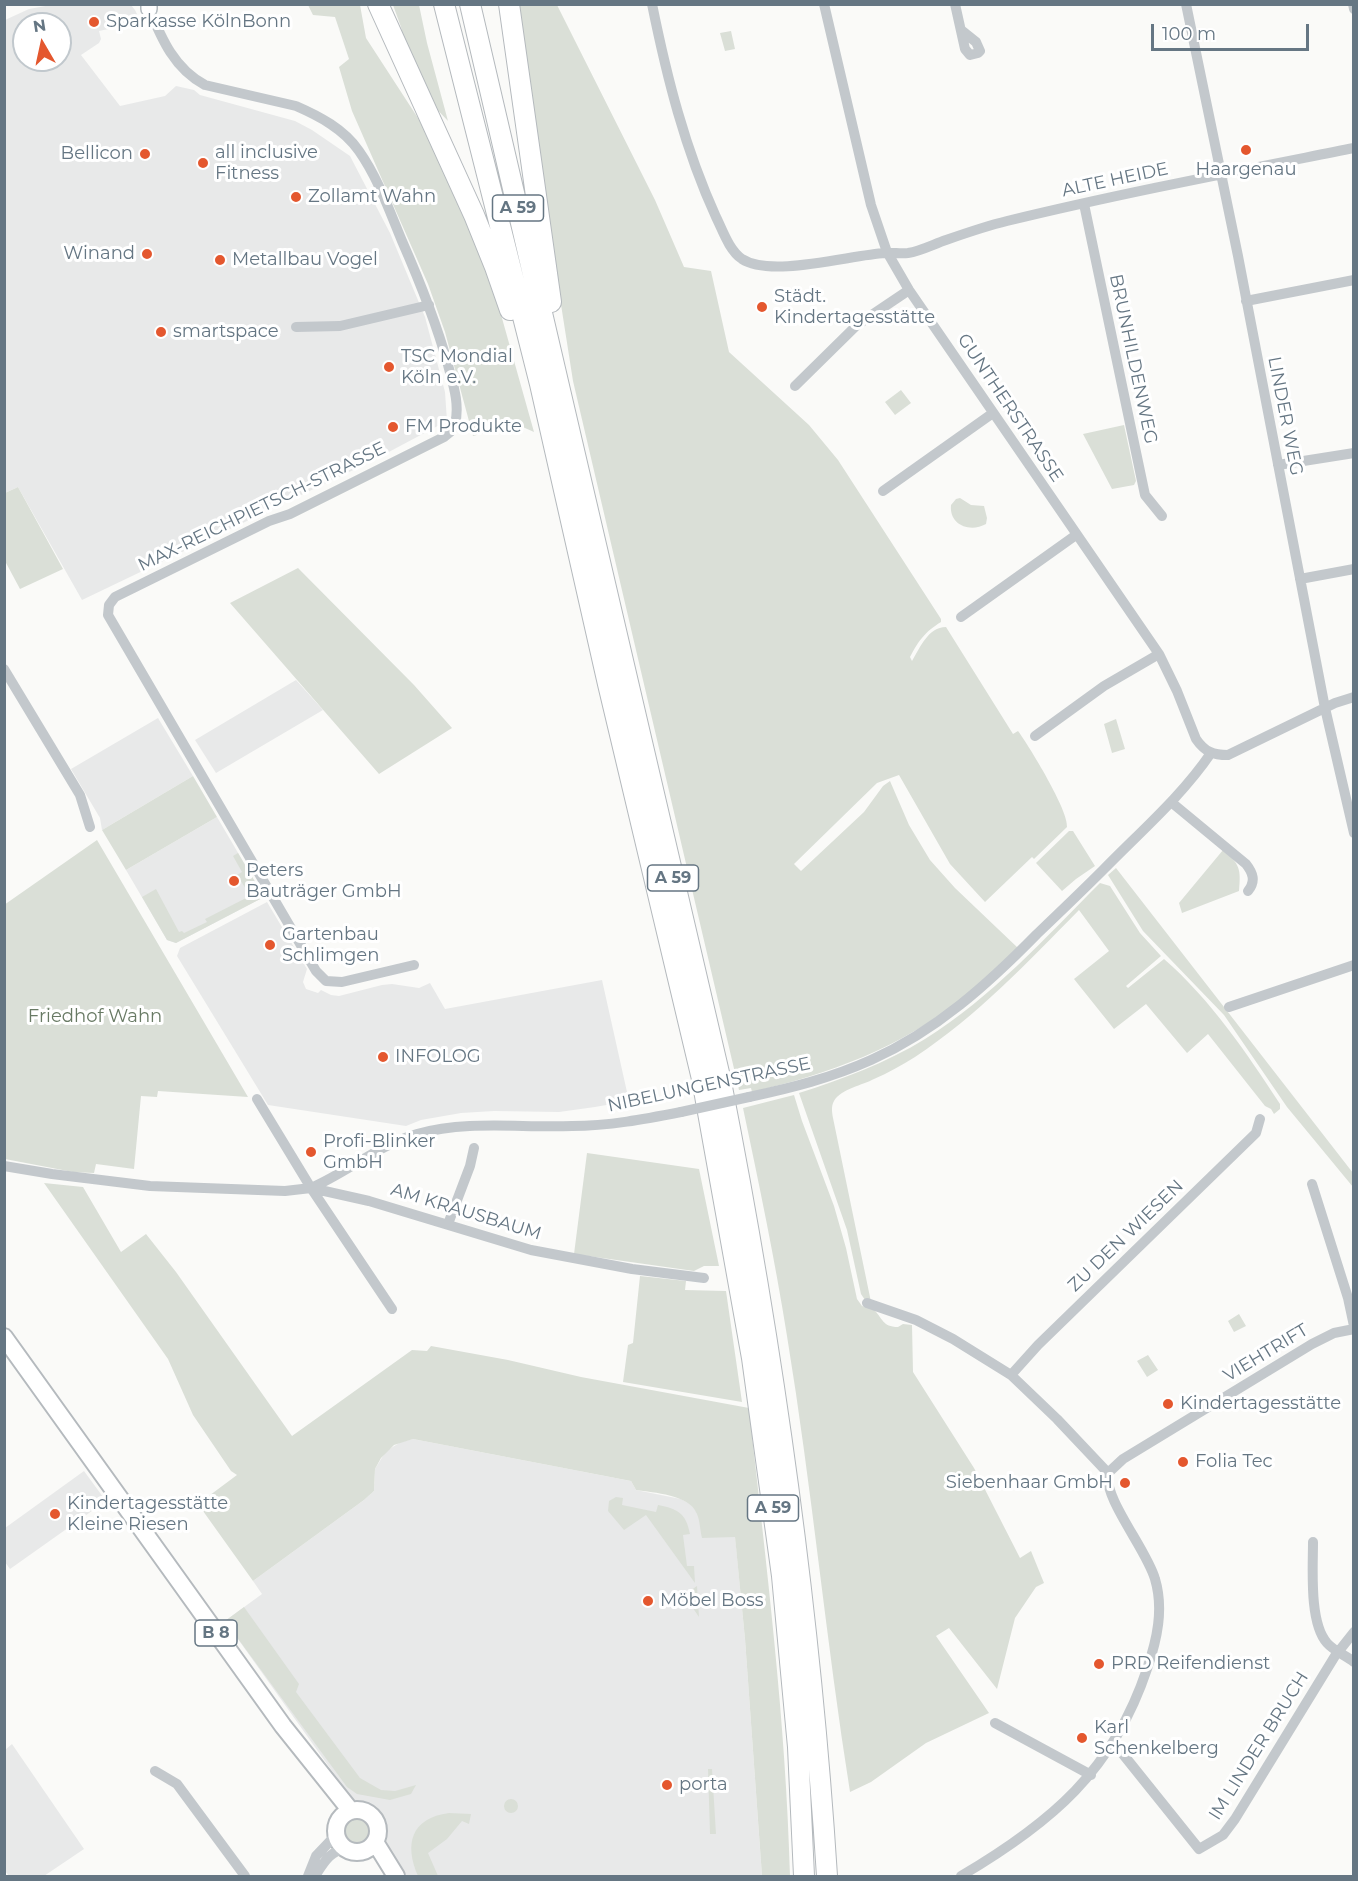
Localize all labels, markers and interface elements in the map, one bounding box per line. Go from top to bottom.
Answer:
place label: Sparkasse KölnBonn [106,11,291,33]
north arrow [12,12,72,72]
scale bar [1154,12,1312,50]
text: N [32,15,47,36]
marker: Sparkasse KölnBonn [87,15,101,29]
text: 100 m [1162,23,1216,45]
place label: all inclusive Fitness [215,142,318,184]
place label: Bellicon [61,143,133,165]
marker: Haargenau [1239,143,1253,157]
marker: Bellicon [138,147,152,161]
marker: all inclusive Fitness [196,156,210,170]
street label: ALTE HEIDE [1060,158,1170,202]
place label: Haargenau [1196,159,1296,181]
place label: Zollamt Wahn [308,186,436,208]
marker: Zollamt Wahn [289,190,303,204]
road number: A 59 [492,195,544,221]
place label: Winand [63,243,135,265]
marker: Winand [140,247,154,261]
place label: Metallbau Vogel [232,249,378,271]
marker: Metallbau Vogel [213,253,227,267]
street label: BRUNHILDENWEG [1104,272,1162,446]
place label: Städt. Kindertagesstätte [774,286,935,328]
marker: Städt. Kindertagesstätte [755,300,769,314]
place label: smartspace [173,321,279,343]
marker: smartspace [154,325,168,339]
street label: GUNTHERSTRASSE [952,330,1068,486]
place label: TSC Mondial Köln e.V. [401,346,513,388]
street label: LINDER WEG [1263,355,1307,477]
marker: TSC Mondial Köln e.V. [382,360,396,374]
place label: FM Produkte [405,416,522,438]
marker: FM Produkte [386,420,400,434]
street label: MAX-REICHPIETSCH-STRASSE [135,438,389,576]
place label: Peters Bauträger GmbH [246,860,402,902]
road number: A 59 [648,865,698,891]
marker: Peters Bauträger GmbH [227,874,241,888]
place label: Gartenbau Schlimgen [282,924,379,966]
marker: Gartenbau Schlimgen [263,938,277,952]
park label: Friedhof Wahn [28,1006,162,1028]
place label: INFOLOG [395,1046,481,1068]
marker: INFOLOG [376,1050,390,1064]
street label: NIBELUNGENSTRASSE [606,1053,812,1117]
place label: Profi-Blinker GmbH [323,1131,436,1174]
marker: Profi-Blinker GmbH [304,1145,318,1159]
street label: ZU DEN WIESEN [1064,1175,1188,1297]
street label: AM KRAUSBAUM [388,1179,544,1245]
street label: VIEHTRIFT [1220,1319,1312,1387]
place label: Kindertagesstätte [1180,1393,1341,1415]
marker: Kindertagesstätte [1161,1397,1175,1411]
place label: Folia Tec [1195,1451,1273,1473]
marker: Folia Tec [1176,1455,1190,1469]
place label: Siebenhaar GmbH [946,1472,1113,1494]
marker: Siebenhaar GmbH [1118,1476,1132,1490]
place label: Kindertagesstätte Kleine Riesen [67,1493,228,1536]
road number: A 59 [748,1495,798,1521]
marker: Kindertagesstätte Kleine Riesen [48,1507,62,1521]
place label: Möbel Boss [660,1590,764,1612]
marker: Möbel Boss [641,1594,655,1608]
road number: B 8 [195,1620,237,1646]
place label: PRD Reifendienst [1111,1653,1270,1675]
marker: PRD Reifendienst [1092,1657,1106,1671]
street label: IM LINDER BRUCH [1205,1668,1313,1824]
place label: Karl Schenkelberg [1094,1717,1219,1760]
marker: Karl Schenkelberg [1075,1731,1089,1745]
place label: porta [679,1774,728,1796]
marker: porta [660,1778,674,1792]

